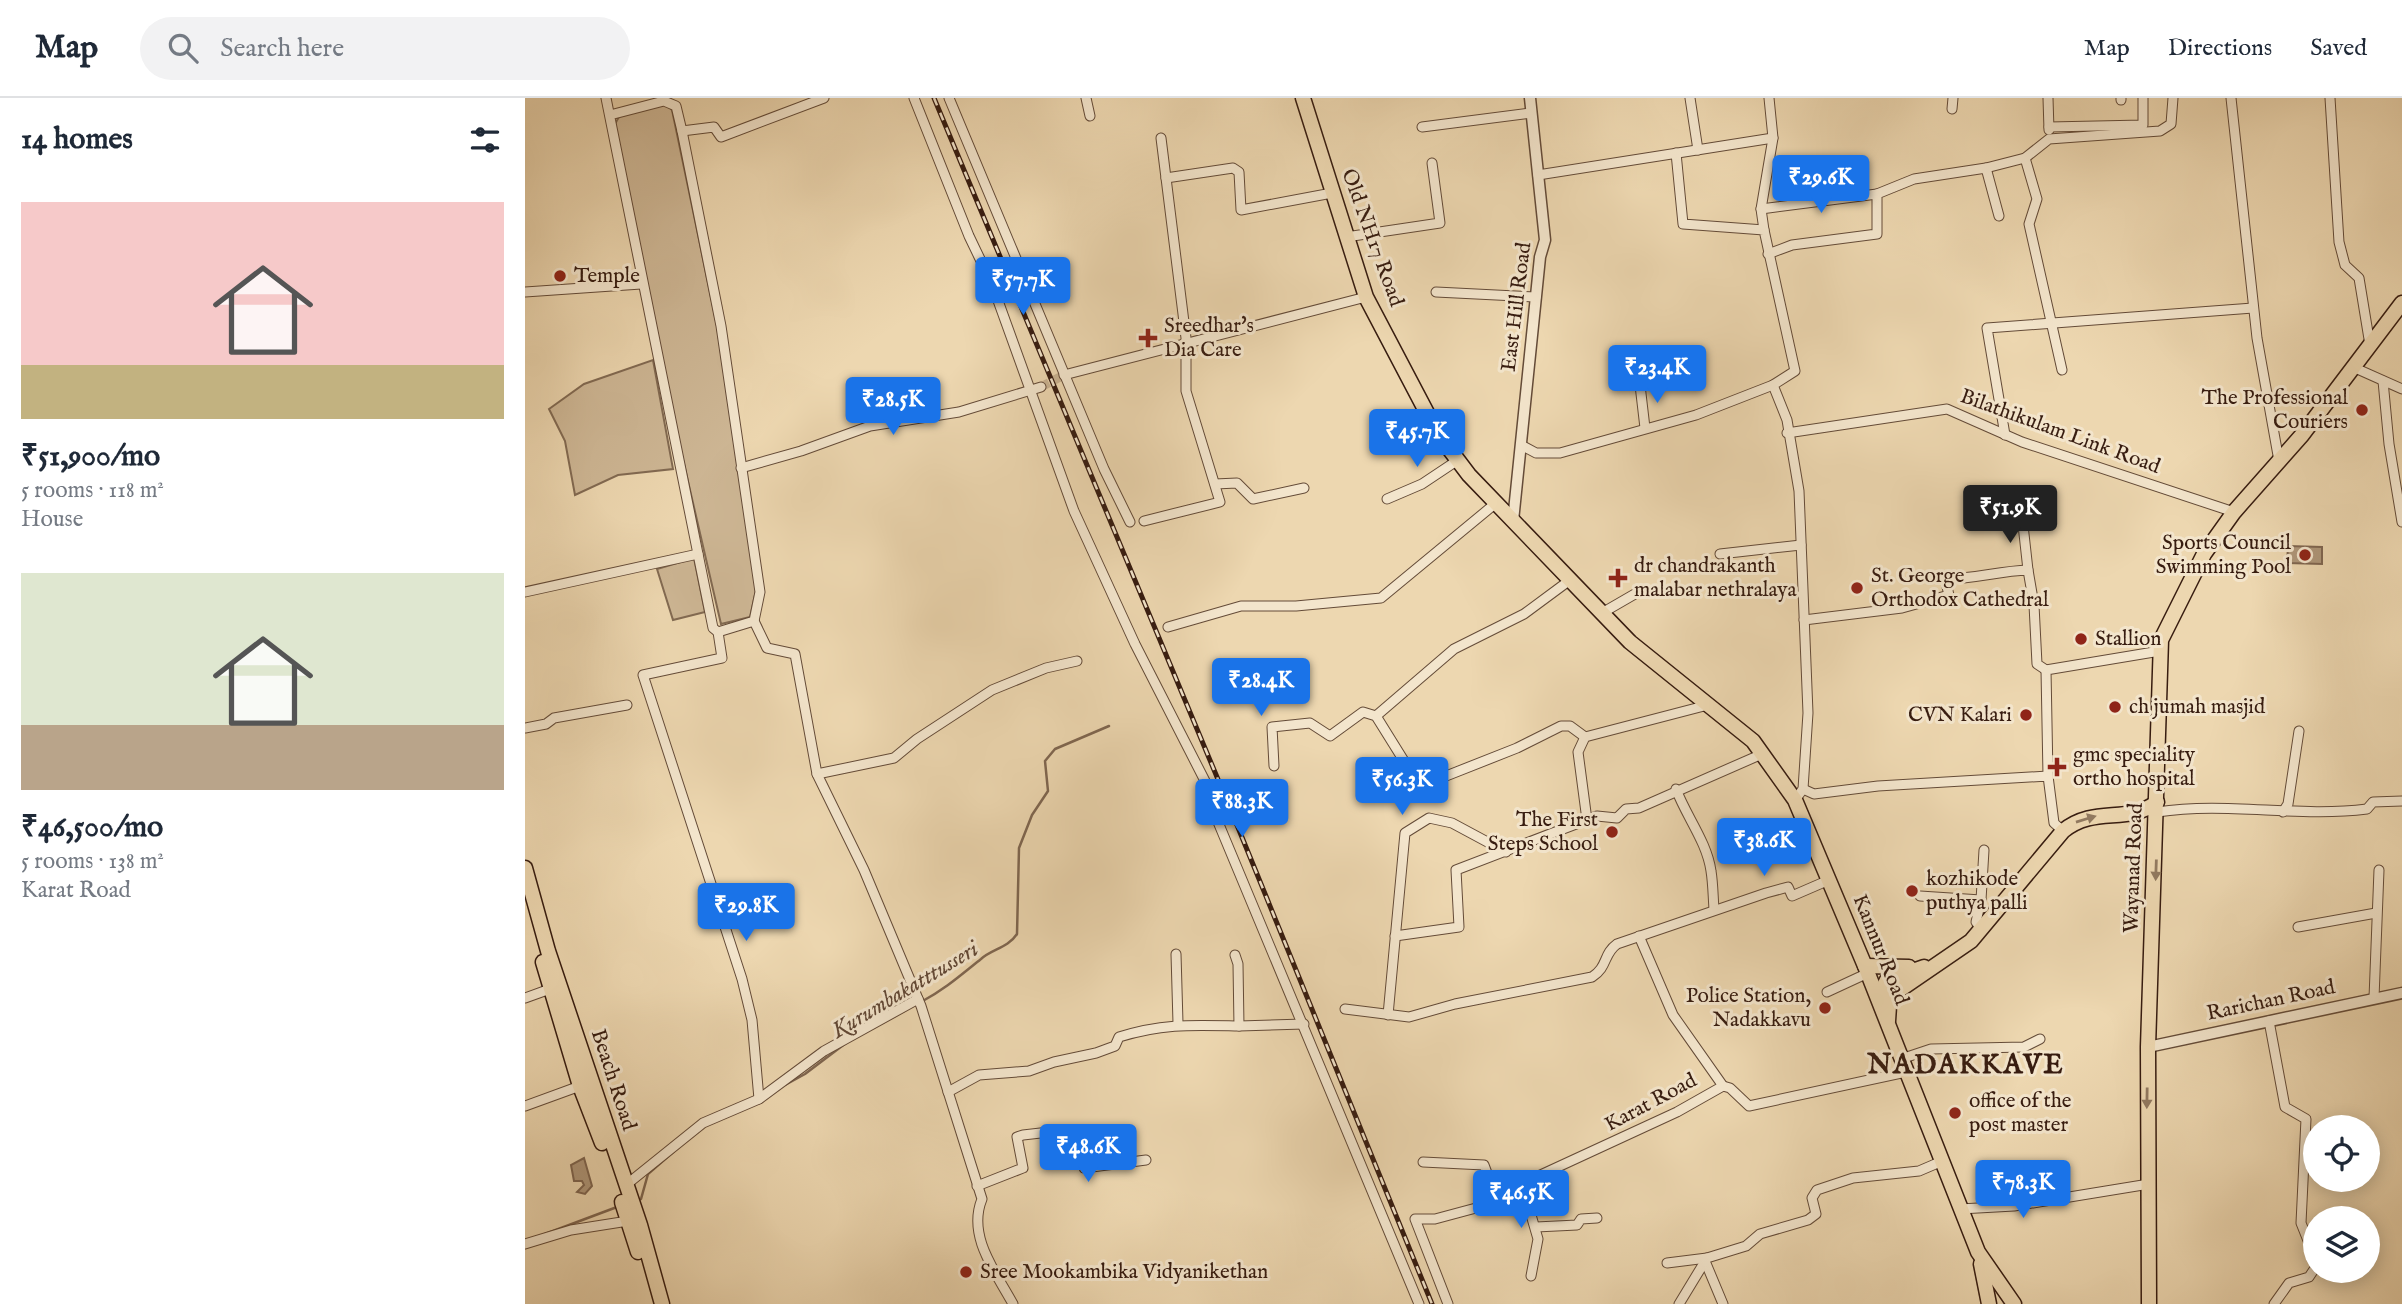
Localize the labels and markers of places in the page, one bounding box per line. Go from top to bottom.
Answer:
pin: ₹29.6K [1764,156,1878,215]
pin: ₹57.7K [966,258,1080,317]
place label: Temple [574,263,640,290]
marker: Temple [552,268,568,284]
place label: Sreedhar's Dia Care [1164,313,1254,364]
marker: Sreedhar's Dia Care [1138,328,1158,348]
pin: ₹23.4K [1600,345,1714,405]
pin: ₹28.5K [836,378,950,437]
place label: The Professional Couriers [2201,385,2348,436]
marker: The Professional Couriers [2354,402,2370,418]
pin: ₹45.7K [1360,410,1474,469]
pin: ₹51.9K [1953,486,2067,545]
place label: Sports Council Swimming Pool [2156,530,2291,581]
marker: Sports Council Swimming Pool [2297,547,2313,563]
place label: dr chandrakanth malabar nethralaya [1634,553,1797,604]
place label: St. George Orthodox Cathedral [1871,563,2049,614]
marker: dr chandrakanth malabar nethralaya [1608,568,1628,588]
marker: St. George Orthodox Cathedral [1849,580,1865,596]
place label: Stallion [2095,626,2162,653]
marker: Stallion [2073,631,2089,647]
pin: ₹28.4K [1204,658,1318,718]
place label: ch jumah masjid [2129,694,2266,721]
marker: ch jumah masjid [2107,699,2123,715]
place label: CVN Kalari [1908,702,2012,729]
marker: CVN Kalari [2018,707,2034,723]
place label: gmc speciality ortho hospital [2073,742,2196,793]
marker: gmc speciality ortho hospital [2047,757,2067,777]
pin: ₹56.3K [1345,758,1459,817]
pin: ₹88.3K [1185,780,1299,839]
place label: The First Steps School [1488,807,1598,858]
pin: ₹38.6K [1707,818,1821,878]
marker: The First Steps School [1604,824,1620,840]
place label: kozhikode puthya palli [1926,866,2028,917]
marker: kozhikode puthya palli [1904,883,1920,899]
pin: ₹29.8K [689,884,803,943]
place label: Police Station, Nadakkavu [1686,983,1811,1034]
marker: Police Station, Nadakkavu [1817,1000,1833,1016]
place label: office of the post master [1969,1088,2072,1139]
marker: office of the post master [1947,1105,1963,1121]
pin: ₹48.6K [1031,1124,1145,1184]
pin: ₹78.3K [1966,1160,2080,1220]
pin: ₹46.5K [1464,1170,1578,1230]
place label: Sree Mookambika Vidyanikethan [980,1259,1268,1286]
marker: Sree Mookambika Vidyanikethan [958,1264,974,1280]

